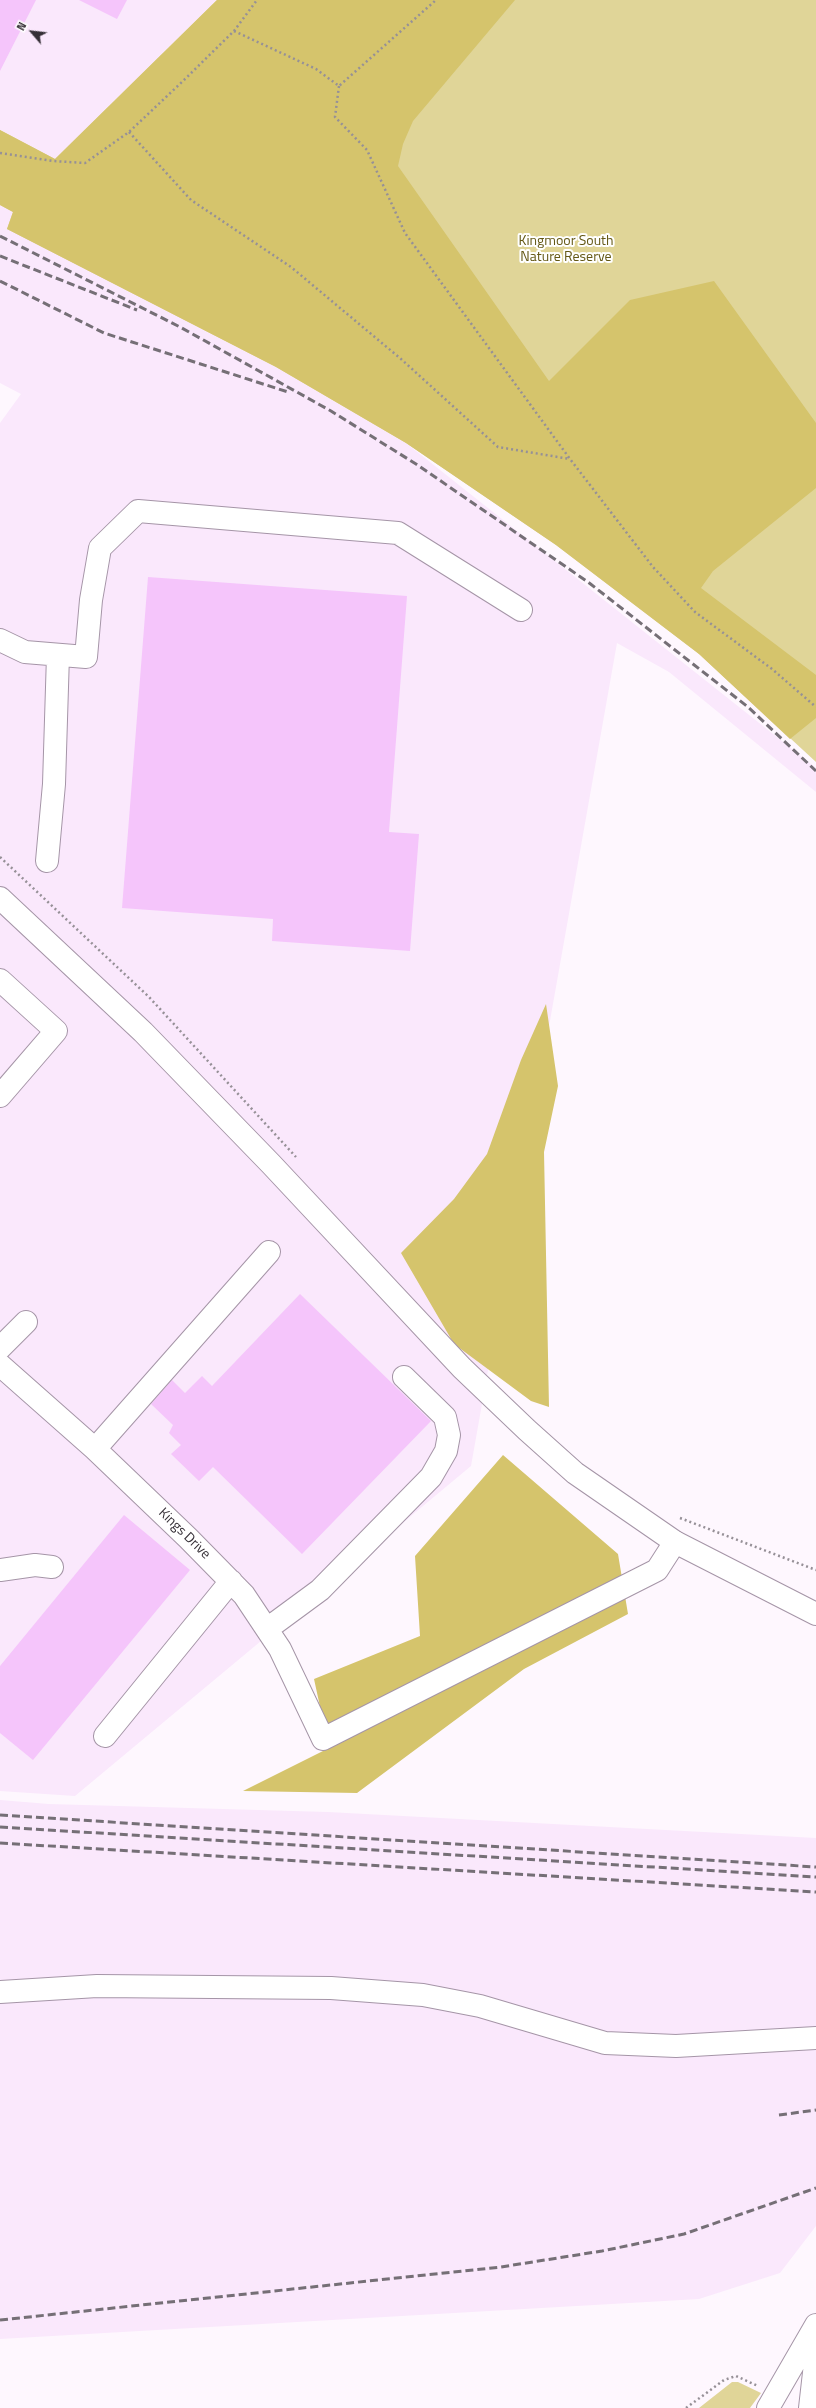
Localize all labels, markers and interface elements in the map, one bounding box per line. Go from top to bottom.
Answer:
north arrow [12,12,52,52]
text: N [13,19,30,33]
park label: Kingmoor South Nature Reserve [518,234,614,266]
street label: Kings Drive [154,1505,214,1563]

